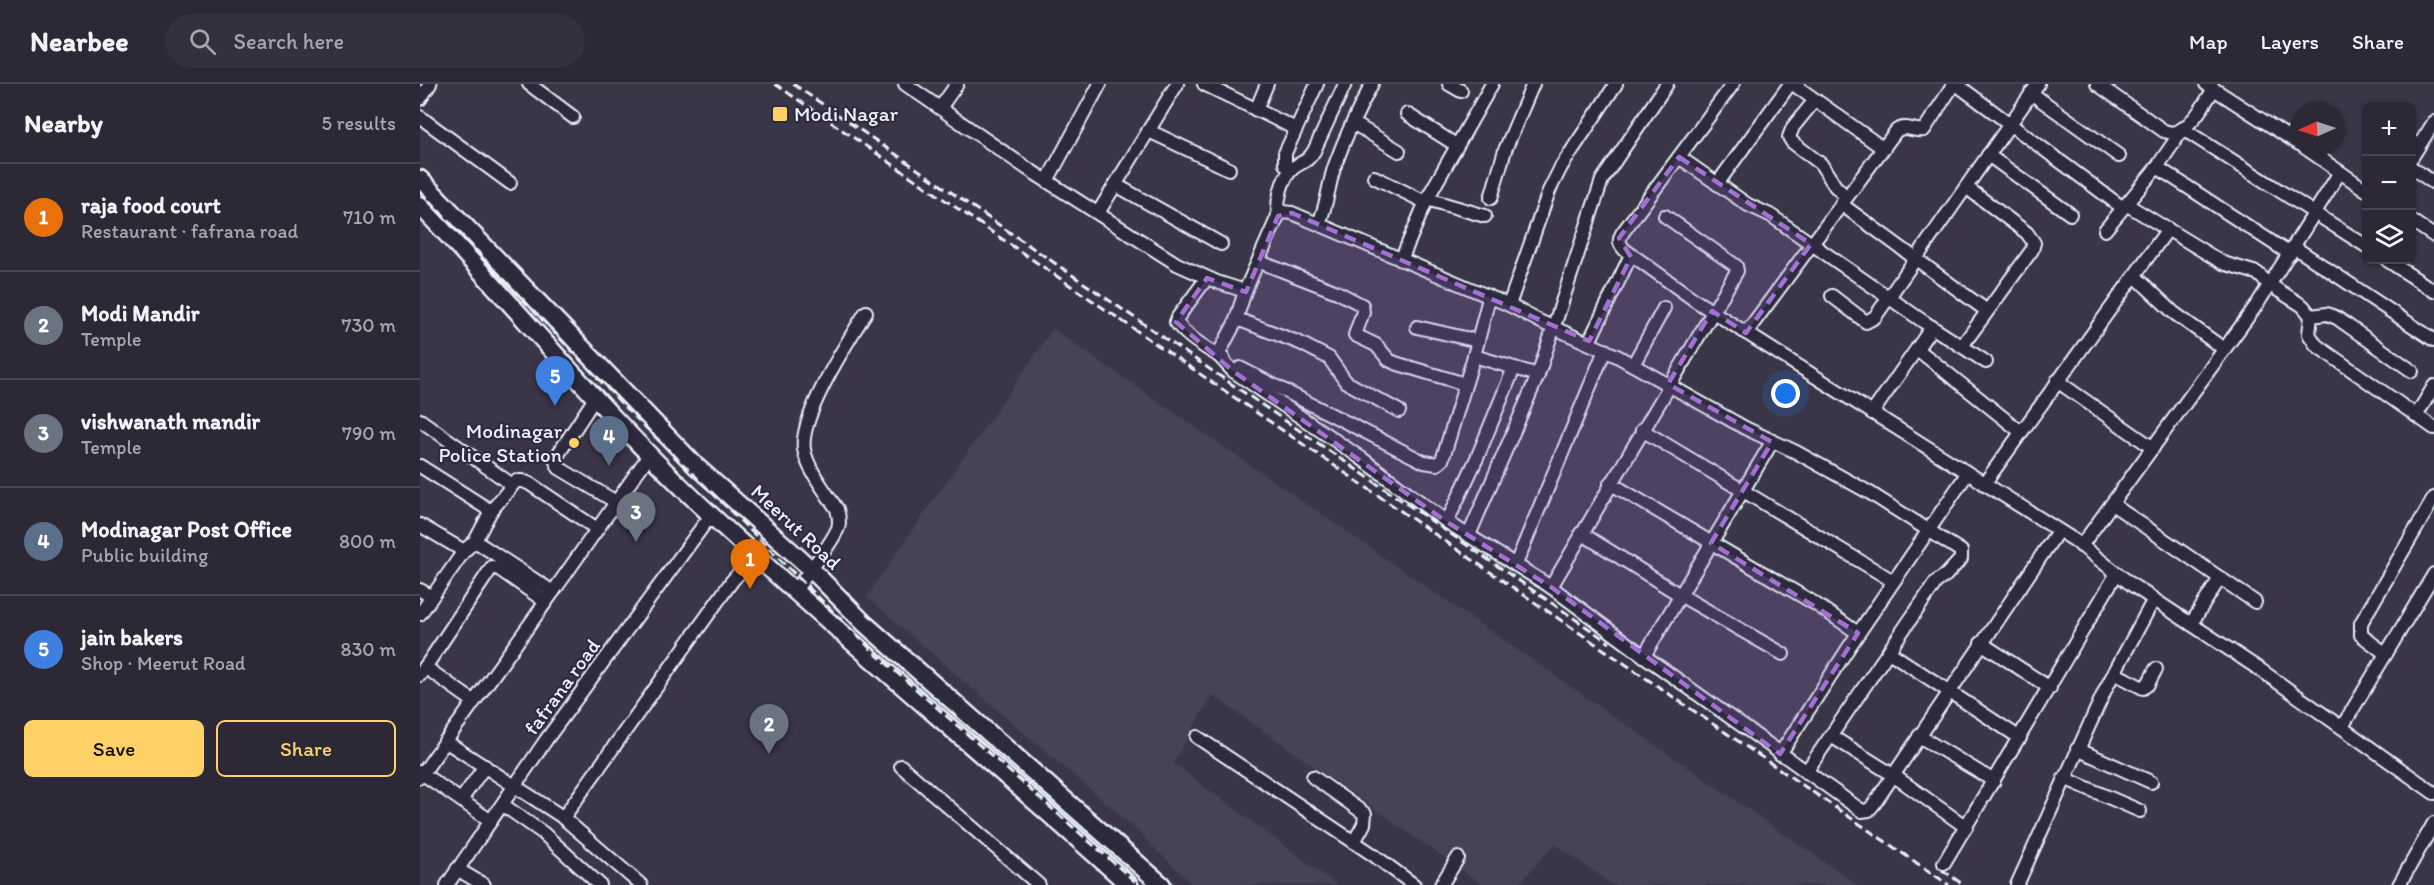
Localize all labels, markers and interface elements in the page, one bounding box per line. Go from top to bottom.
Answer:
search box [165,14,585,68]
text: Nearbee [30,24,129,58]
icon: search [186,25,219,58]
text: Search here [234,28,344,55]
text: Map [2189,29,2228,54]
text: Layers [2261,29,2319,54]
text: Share [2352,29,2404,54]
place label: Modi Nagar [794,101,899,126]
north arrow [2290,102,2344,156]
map controls [2362,102,2416,264]
button: + [2362,102,2416,156]
marker: Modi Nagar [771,105,789,123]
text: Nearby [24,107,103,139]
text: 5 results [322,111,396,135]
button: − [2362,156,2416,210]
text: raja food court [81,192,221,219]
text: 1 [39,205,48,229]
text: 710 m [343,205,396,229]
button: layers [2362,210,2416,264]
text: Restaurant · fafrana road [81,219,298,243]
text: Modi Mandir [81,300,200,327]
text: 2 [38,313,49,337]
text: 730 m [342,313,396,337]
text: Temple [81,327,142,351]
pin: 5 [536,356,574,406]
your location [1771,379,1800,408]
text: vishwanath mandir [81,408,260,435]
pin: 4 [590,416,628,466]
place label: Modinagar Police Station [438,418,563,467]
text: 3 [38,421,49,445]
text: 790 m [342,421,396,445]
text: Temple [81,435,142,459]
marker: Modinagar Police Station [567,436,581,450]
street label: Meerut Road [746,479,847,575]
pin: 3 [616,492,656,542]
text: Modinagar Post Office [81,516,292,543]
text: 4 [37,529,50,553]
text: 800 m [339,529,396,553]
pin: 1 [730,540,770,589]
text: Public building [81,543,208,567]
text: jain bakers [81,624,183,651]
street label: fafrana road [518,633,605,740]
text: 5 [38,637,49,661]
text: 830 m [341,637,396,661]
text: Shop · Meerut Road [81,651,246,675]
pin: 2 [750,704,788,754]
button: Save [24,720,204,777]
button: Share [216,720,396,777]

